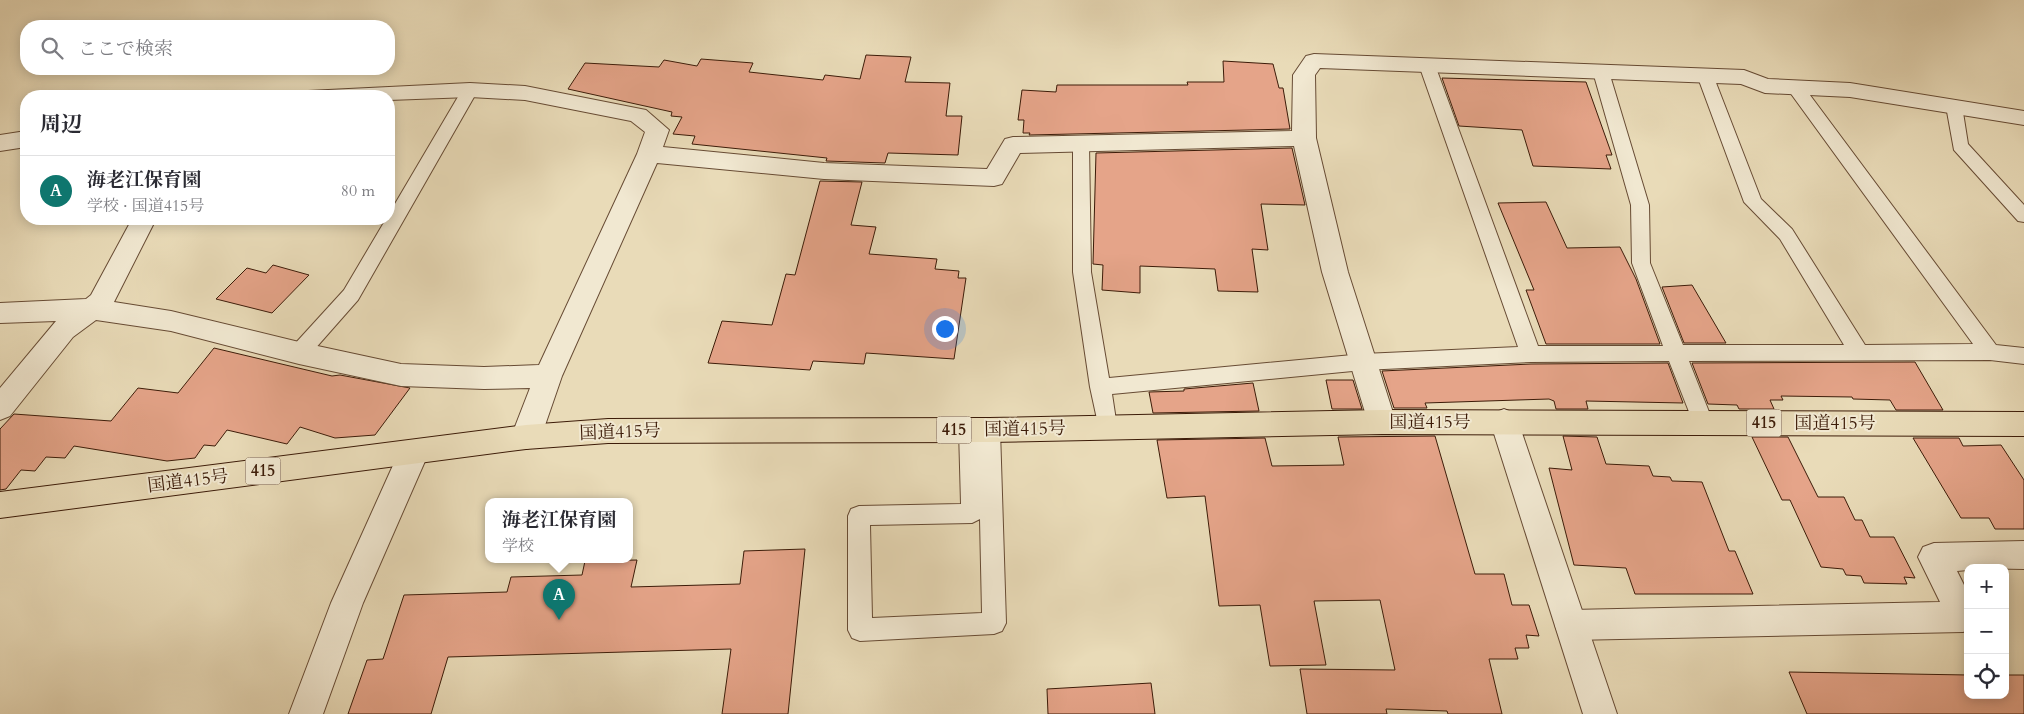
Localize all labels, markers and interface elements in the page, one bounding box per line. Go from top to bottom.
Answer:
search box [20,20,395,75]
icon: search [38,34,66,62]
text: ここで検索 [78,36,173,62]
text: 周辺 [40,110,82,139]
text: 海老江保育園 [87,167,201,193]
text: A [50,180,62,202]
text: 80 m [341,180,375,202]
text: 学校 · 国道415号 [87,195,204,217]
your location [932,316,958,342]
road number: 415 [1746,409,1782,436]
street label: 国道415号 [1389,410,1471,435]
street label: 国道415号 [1794,411,1876,436]
road number: 415 [936,416,972,444]
street label: 国道415号 [984,416,1066,442]
street label: 国道415号 [579,418,661,446]
road number: 415 [246,458,280,484]
street label: 国道415号 [146,464,230,498]
popup [485,498,633,563]
text: 海老江保育園 [502,507,616,533]
text: 学校 [502,535,534,557]
map controls [1964,564,2009,699]
button: + [1964,564,2009,609]
pin: A [543,579,575,620]
button: − [1964,609,2009,654]
button: locate [1964,654,2009,699]

